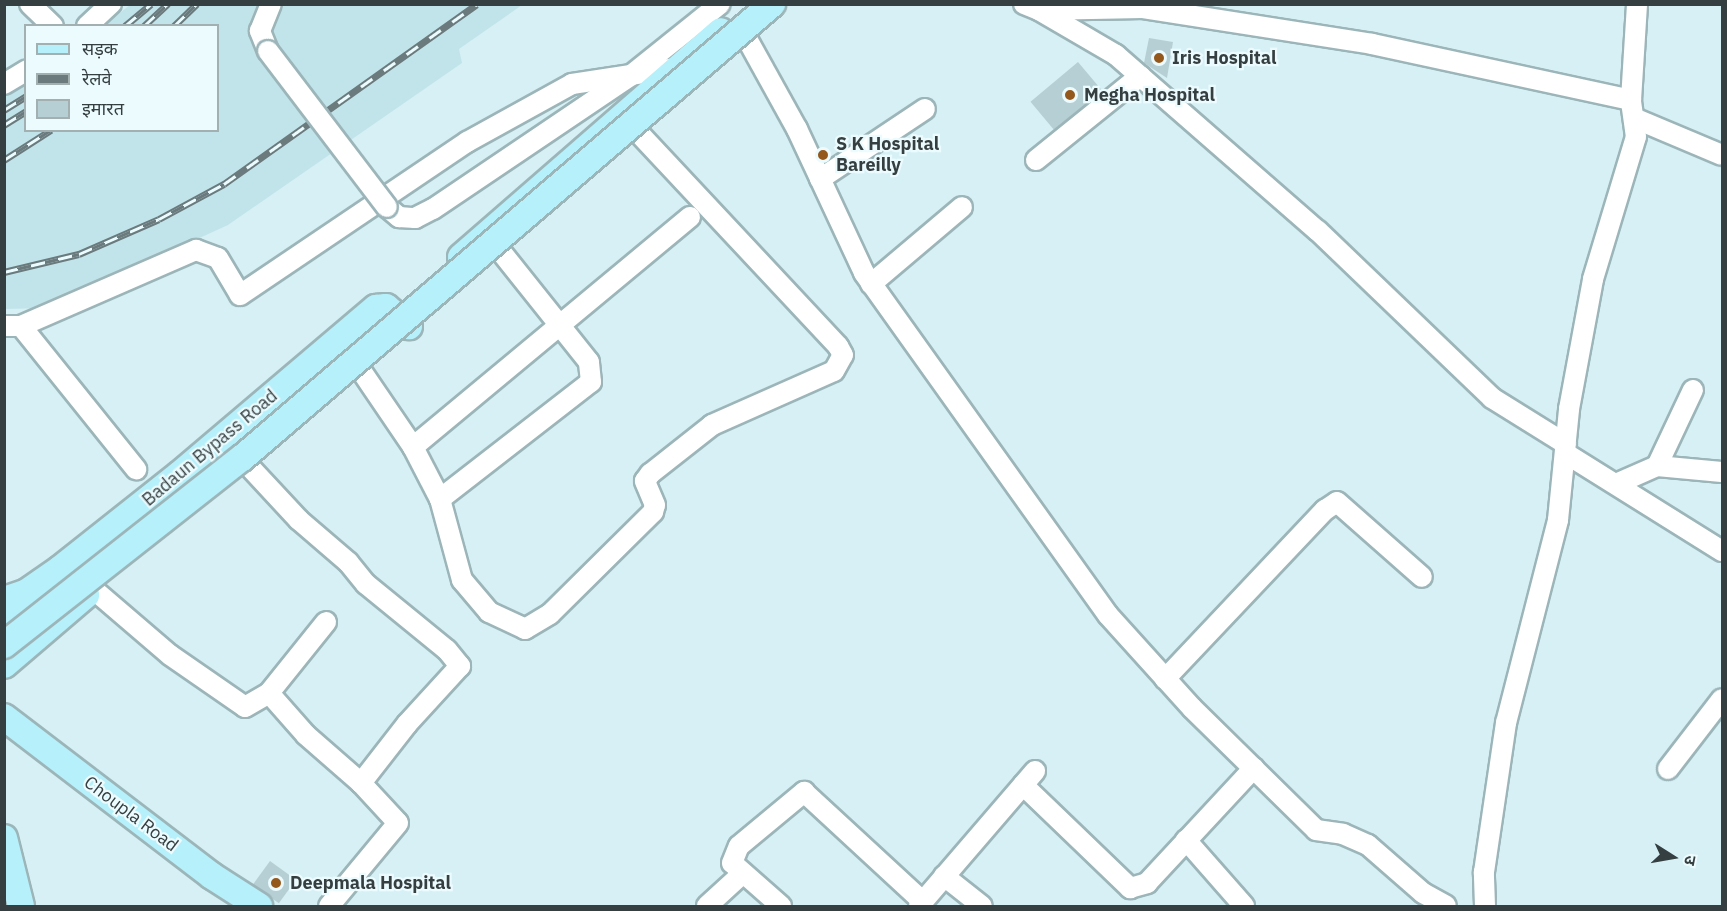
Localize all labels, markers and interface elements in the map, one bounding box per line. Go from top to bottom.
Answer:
legend [24,24,219,132]
text: सड़क [82,37,118,60]
place label: Iris Hospital [1172,47,1276,69]
marker: Iris Hospital [1150,49,1168,67]
text: रेलवे [82,67,112,90]
place label: Megha Hospital [1084,84,1215,106]
marker: Megha Hospital [1061,86,1079,104]
text: इमारत [82,97,124,120]
place label: S K Hospital Bareilly [836,134,939,176]
marker: S K Hospital Bareilly [814,146,832,164]
street label: Badaun Bypass Road [138,385,282,511]
street label: Choupla Road [80,772,182,856]
north arrow [1643,827,1703,887]
text: उ [1680,854,1701,867]
place label: Deepmala Hospital [290,872,451,894]
marker: Deepmala Hospital [267,874,285,892]

